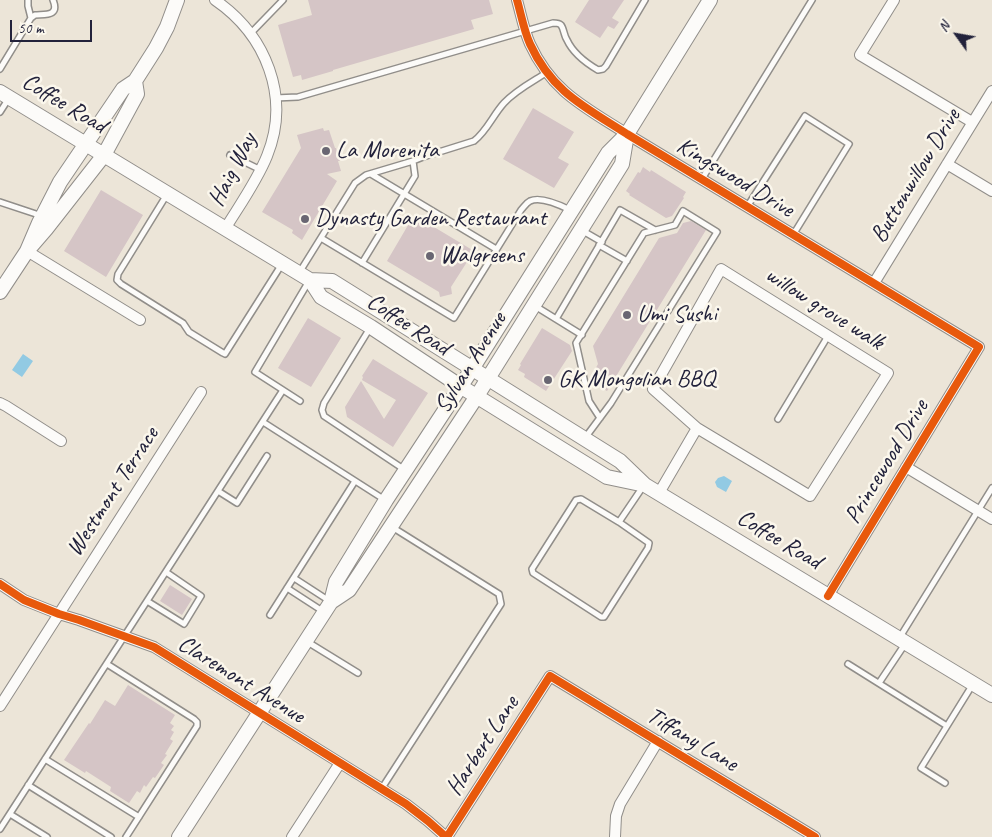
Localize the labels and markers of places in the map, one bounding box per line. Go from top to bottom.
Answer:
place label: La Morenita [336,137,438,165]
marker: La Morenita [320,145,332,157]
place label: Dynasty Garden Restaurant [315,205,546,233]
marker: Dynasty Garden Restaurant [299,213,311,225]
place label: Walgreens [440,242,524,270]
marker: Walgreens [424,250,436,262]
place label: Umi Sushi [637,301,717,329]
marker: Umi Sushi [621,309,633,321]
place label: GK Mongolian BBQ [558,366,714,394]
marker: GK Mongolian BBQ [542,374,554,386]

